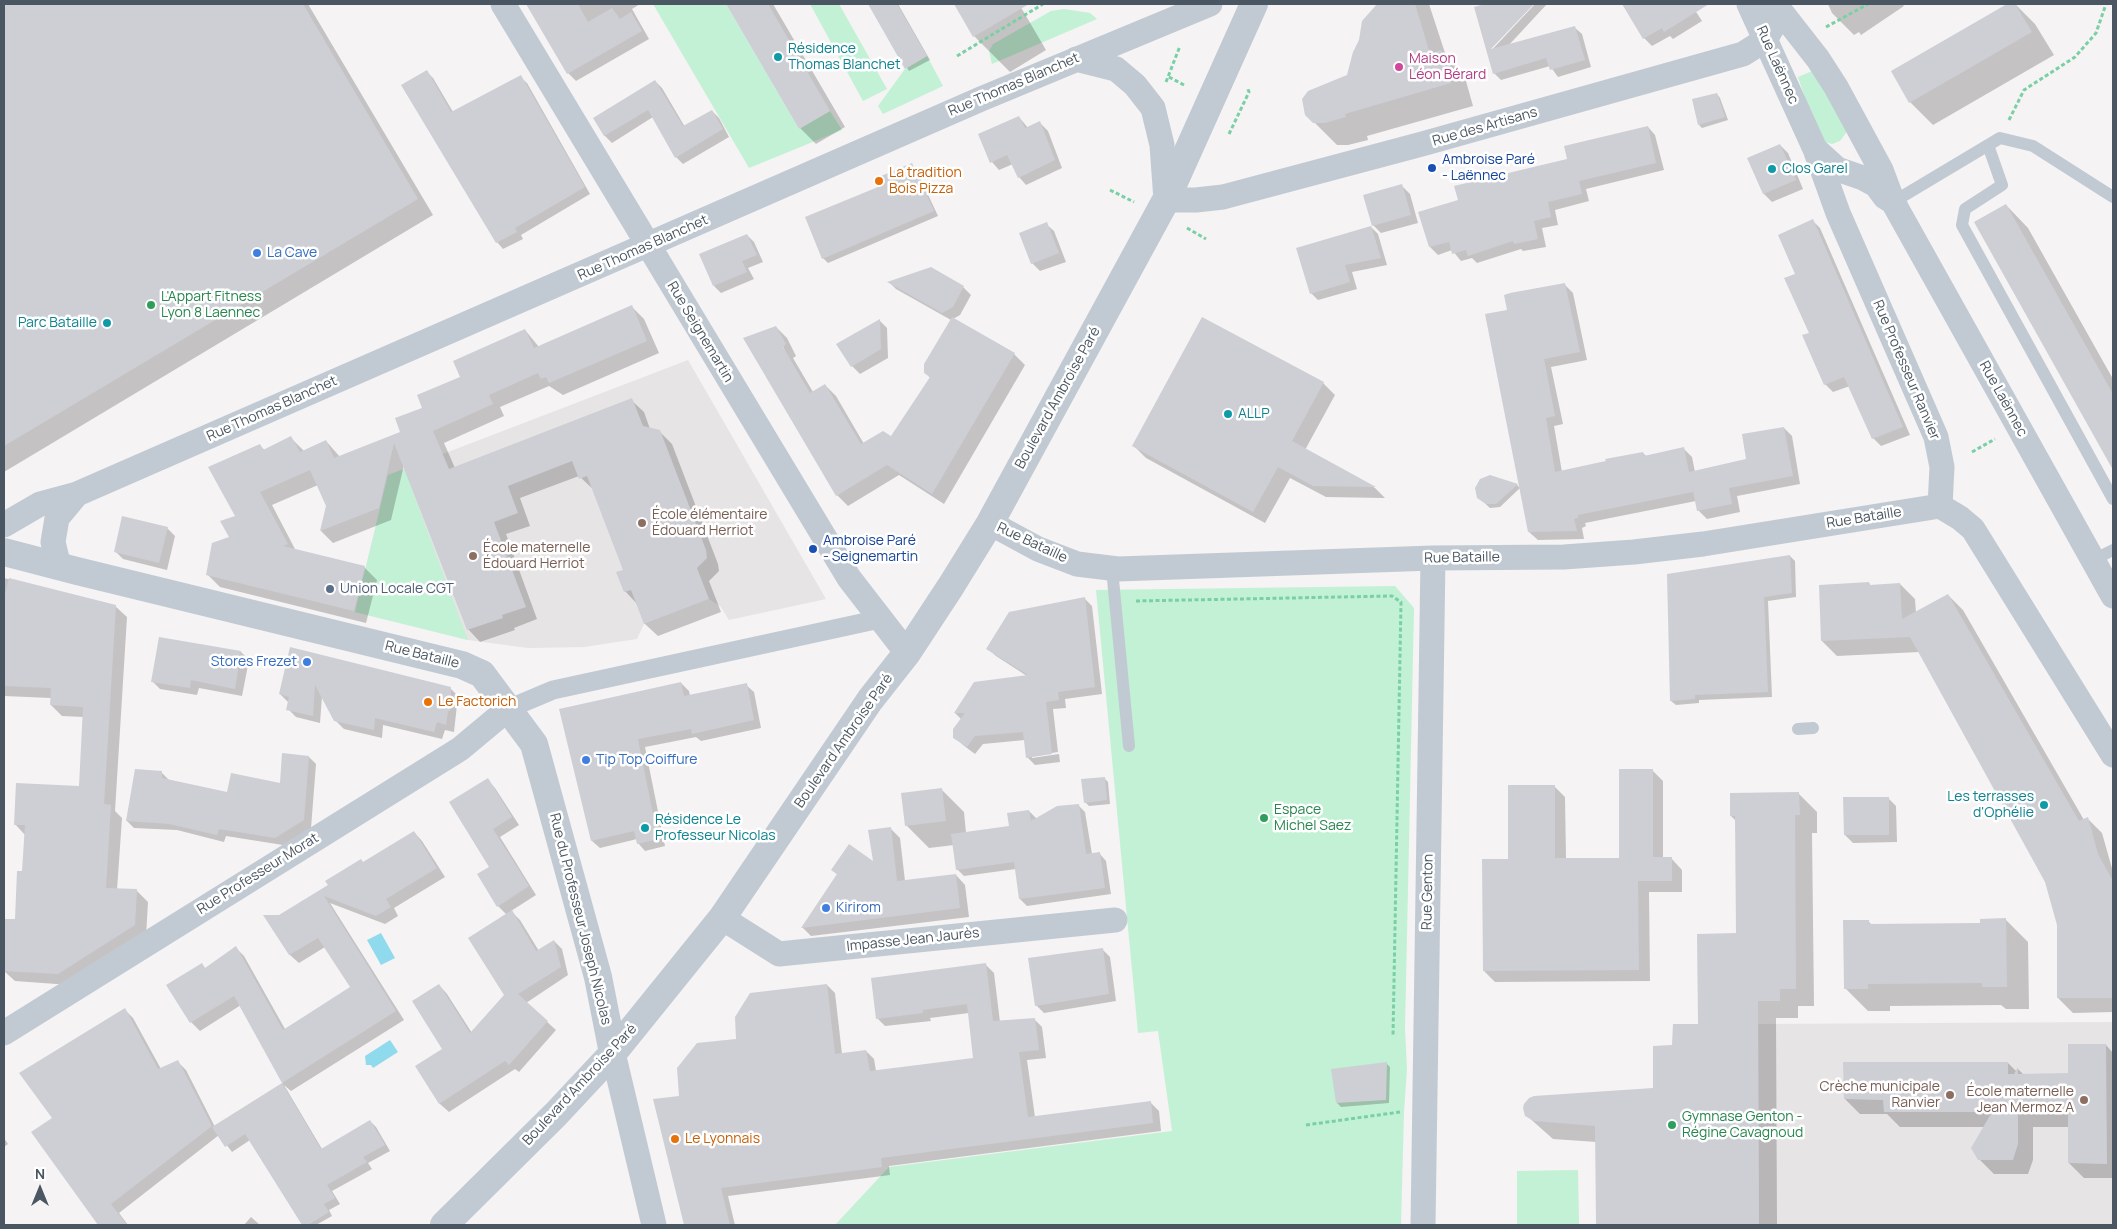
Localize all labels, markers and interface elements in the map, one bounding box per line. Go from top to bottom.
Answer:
street label: Rue Laënnec [1752,23,1802,107]
place label: Résidence Thomas Blanchet [788,41,900,74]
street label: Rue Thomas Blanchet [946,50,1082,120]
marker: Résidence Thomas Blanchet [772,51,784,63]
place label: Maison Léon Bérard [1409,51,1486,84]
marker: Maison Léon Bérard [1393,61,1405,73]
street label: Rue des Artisans [1431,104,1539,150]
place label: Ambroise Paré - Laënnec [1442,152,1535,184]
place label: Clos Garel [1782,161,1848,177]
marker: Ambroise Paré - Laënnec [1426,162,1438,174]
marker: Clos Garel [1766,163,1778,175]
place label: La tradition Bois Pizza [889,165,962,198]
marker: La tradition Bois Pizza [873,175,885,187]
street label: Rue Thomas Blanchet [575,212,711,284]
place label: La Cave [267,245,317,261]
marker: La Cave [251,247,263,259]
street label: Rue Seignemartin [663,279,737,385]
place label: L'Appart Fitness Lyon 8 Laennec [161,289,262,322]
street label: Rue Professeur Ranvier [1869,298,1943,442]
marker: L'Appart Fitness Lyon 8 Laennec [145,299,157,311]
place label: Parc Bataille [18,315,97,331]
marker: Parc Bataille [101,317,113,329]
street label: Boulevard Ambroise Paré [1012,324,1104,472]
street label: Rue Laënnec [1975,358,2031,440]
street label: Rue Thomas Blanchet [204,373,340,445]
place label: ALLP [1238,406,1270,422]
marker: ALLP [1222,408,1234,420]
street label: Rue Bataille [1825,504,1903,532]
place label: École élémentaire Édouard Herriot [652,507,767,540]
marker: École élémentaire Édouard Herriot [636,517,648,529]
street label: Rue Bataille [994,519,1070,567]
place label: Ambroise Paré - Seignemartin [823,533,918,566]
place label: École maternelle Édouard Herriot [483,540,590,572]
marker: Ambroise Paré - Seignemartin [807,543,819,555]
street label: Rue Bataille [1424,549,1500,567]
marker: École maternelle Édouard Herriot [467,550,479,562]
place label: Union Locale CGT [340,581,454,597]
marker: Union Locale CGT [324,583,336,595]
street label: Rue Bataille [383,638,461,672]
place label: Stores Frezet [211,654,297,670]
marker: Stores Frezet [301,656,313,668]
street label: Boulevard Ambroise Paré [791,671,897,811]
place label: Le Factorich [438,694,516,710]
marker: Le Factorich [422,696,434,708]
place label: Tip Top Coiffure [596,752,698,768]
marker: Tip Top Coiffure [580,754,592,766]
place label: Les terrasses d'Ophélie [1947,789,2034,822]
marker: Les terrasses d'Ophélie [2038,799,2050,811]
place label: Espace Michel Saez [1274,802,1351,834]
street label: Rue du Professeur Joseph Nicolas [546,811,614,1027]
place label: Résidence Le Professeur Nicolas [655,812,776,844]
marker: Espace Michel Saez [1258,812,1270,824]
marker: Résidence Le Professeur Nicolas [639,822,651,834]
street label: Rue Professeur Morat [194,830,322,918]
street label: Rue Genton [1419,854,1437,930]
place label: Kirirom [836,900,881,916]
marker: Kirirom [820,902,832,914]
street label: Impasse Jean Jaurès [846,925,980,955]
street label: Boulevard Ambroise Paré [519,1021,641,1149]
place label: Crèche municipale Ranvier [1820,1079,1940,1112]
place label: École maternelle Jean Mermoz A [1967,1084,2074,1116]
marker: Crèche municipale Ranvier [1944,1089,1956,1101]
marker: École maternelle Jean Mermoz A [2078,1094,2090,1106]
place label: Gymnase Genton - Régine Cavagnoud [1682,1109,1803,1142]
marker: Gymnase Genton - Régine Cavagnoud [1666,1119,1678,1131]
place label: Le Lyonnais [685,1131,760,1147]
marker: Le Lyonnais [669,1133,681,1145]
north arrow [15,1164,65,1214]
text: N [35,1164,45,1183]

